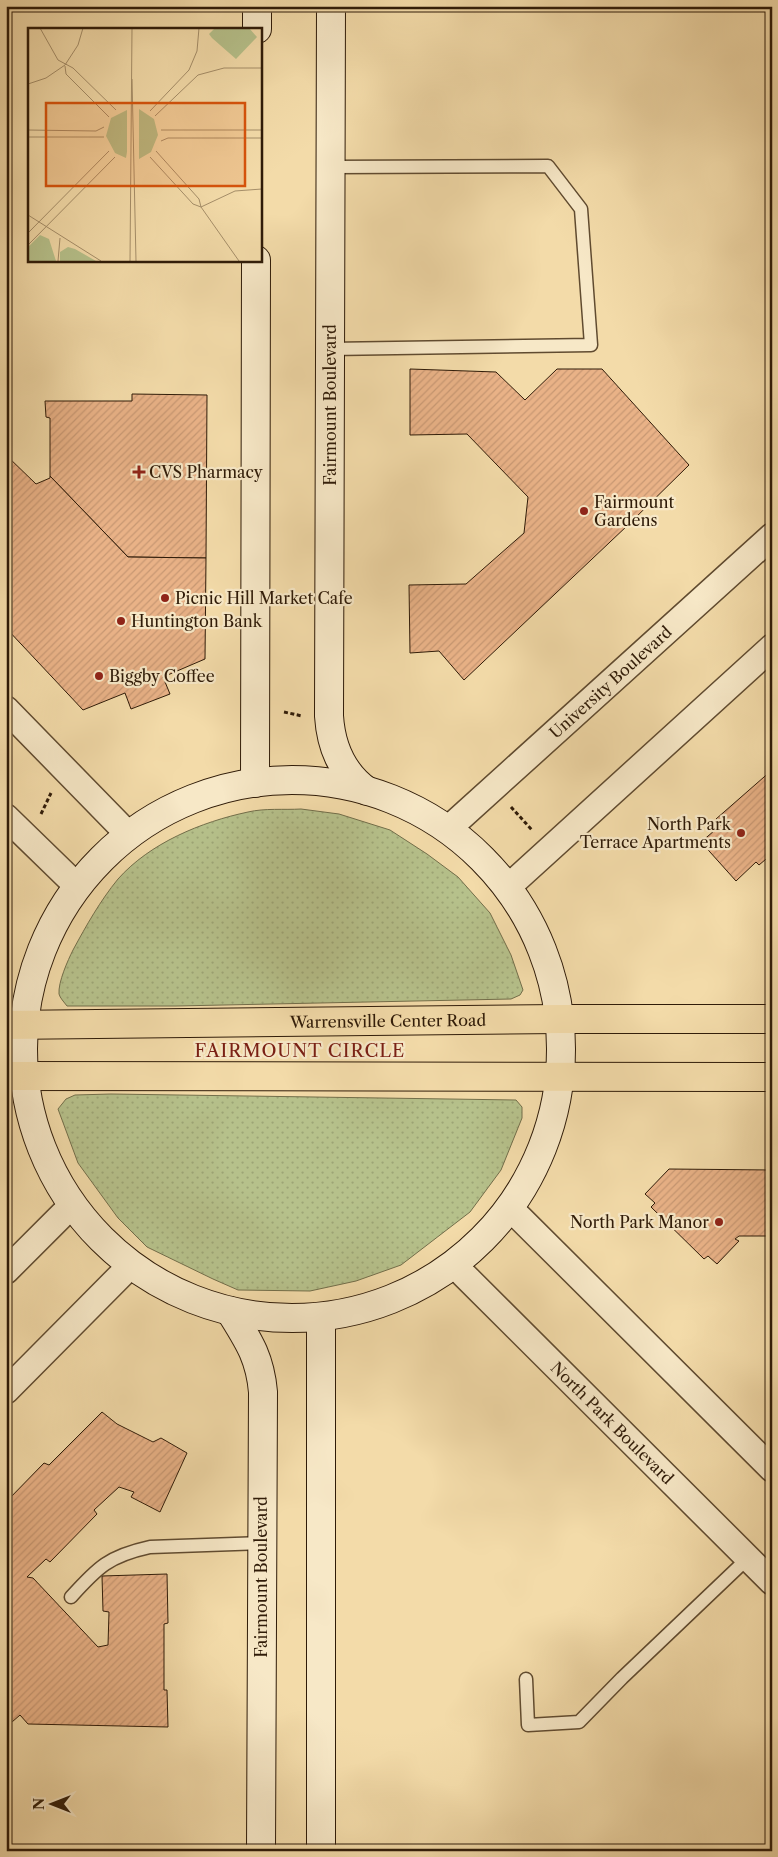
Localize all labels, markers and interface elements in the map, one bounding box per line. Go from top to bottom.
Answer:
inset map [28,28,261,261]
street label: Fairmount Boulevard [320,324,340,486]
place label: CVS Pharmacy [149,462,264,482]
marker: CVS Pharmacy [133,466,145,478]
place label: Fairmount Gardens [594,492,674,530]
marker: Fairmount Gardens [578,505,590,517]
place label: Picnic Hill Market Cafe [175,588,353,608]
marker: Picnic Hill Market Cafe [159,592,171,604]
place label: Huntington Bank [131,611,263,631]
marker: Huntington Bank [115,615,127,627]
street label: University Boulevard [545,622,676,743]
place label: Biggby Coffee [109,666,215,686]
marker: Biggby Coffee [93,670,105,682]
place label: North Park Terrace Apartments [580,814,732,852]
marker: North Park Terrace Apartments [735,827,747,839]
street label: Warrensville Center Road [289,1010,486,1032]
district label: FAIRMOUNT CIRCLE [194,1040,406,1062]
place label: North Park Manor [570,1212,709,1232]
marker: North Park Manor [713,1216,725,1228]
street label: North Park Boulevard [547,1357,678,1488]
street label: Fairmount Boulevard [251,1496,271,1658]
north arrow [28,1780,78,1830]
text: N [30,1798,48,1810]

